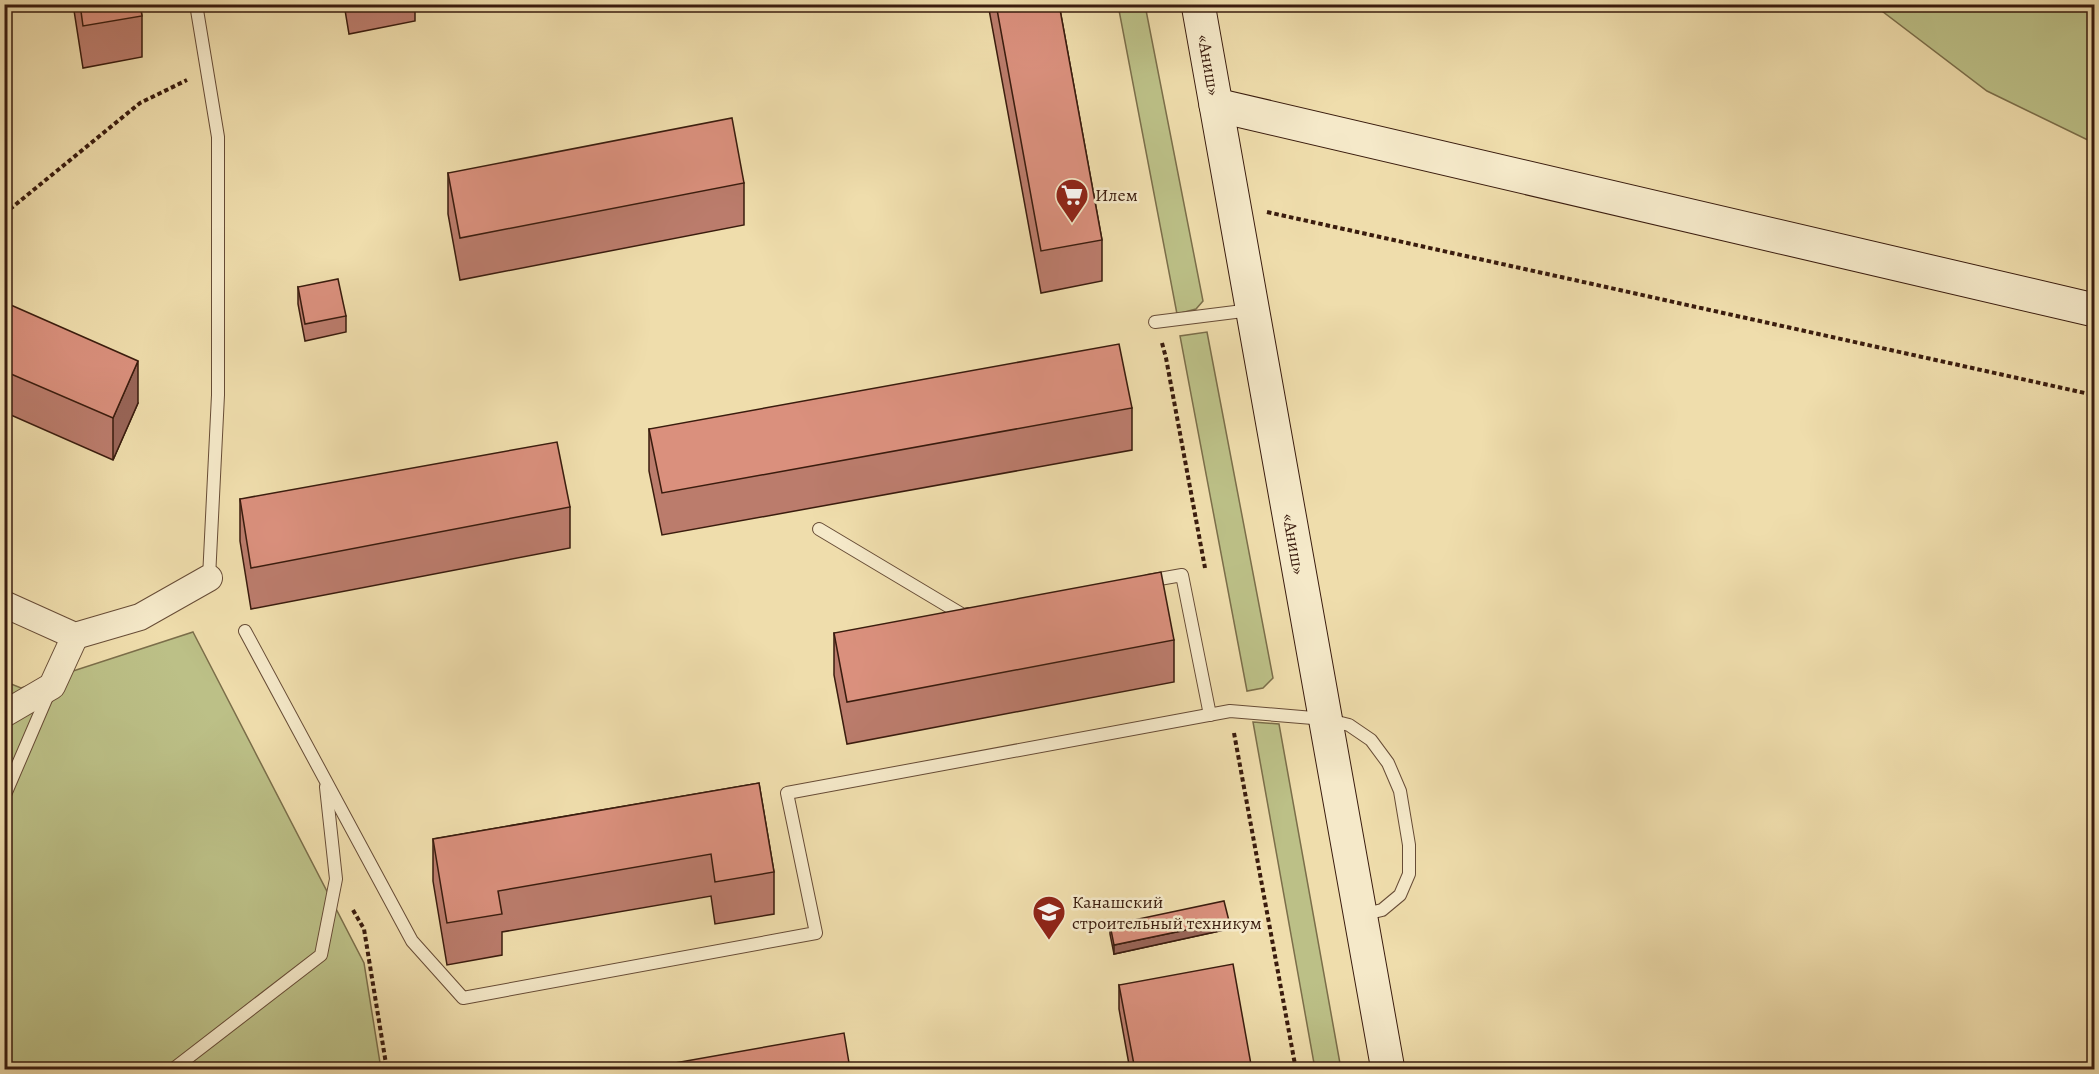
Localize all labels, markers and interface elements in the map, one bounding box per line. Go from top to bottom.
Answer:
street label: «Аниш» [1192,33,1226,98]
supermarket icon: Илем [1054,177,1090,224]
place label: Илем [1095,183,1138,207]
street label: «Аниш» [1277,512,1311,577]
place label: Канашский строительный техникум [1072,890,1262,935]
school or university icon: Канашский строительный техникум [1031,894,1067,941]

